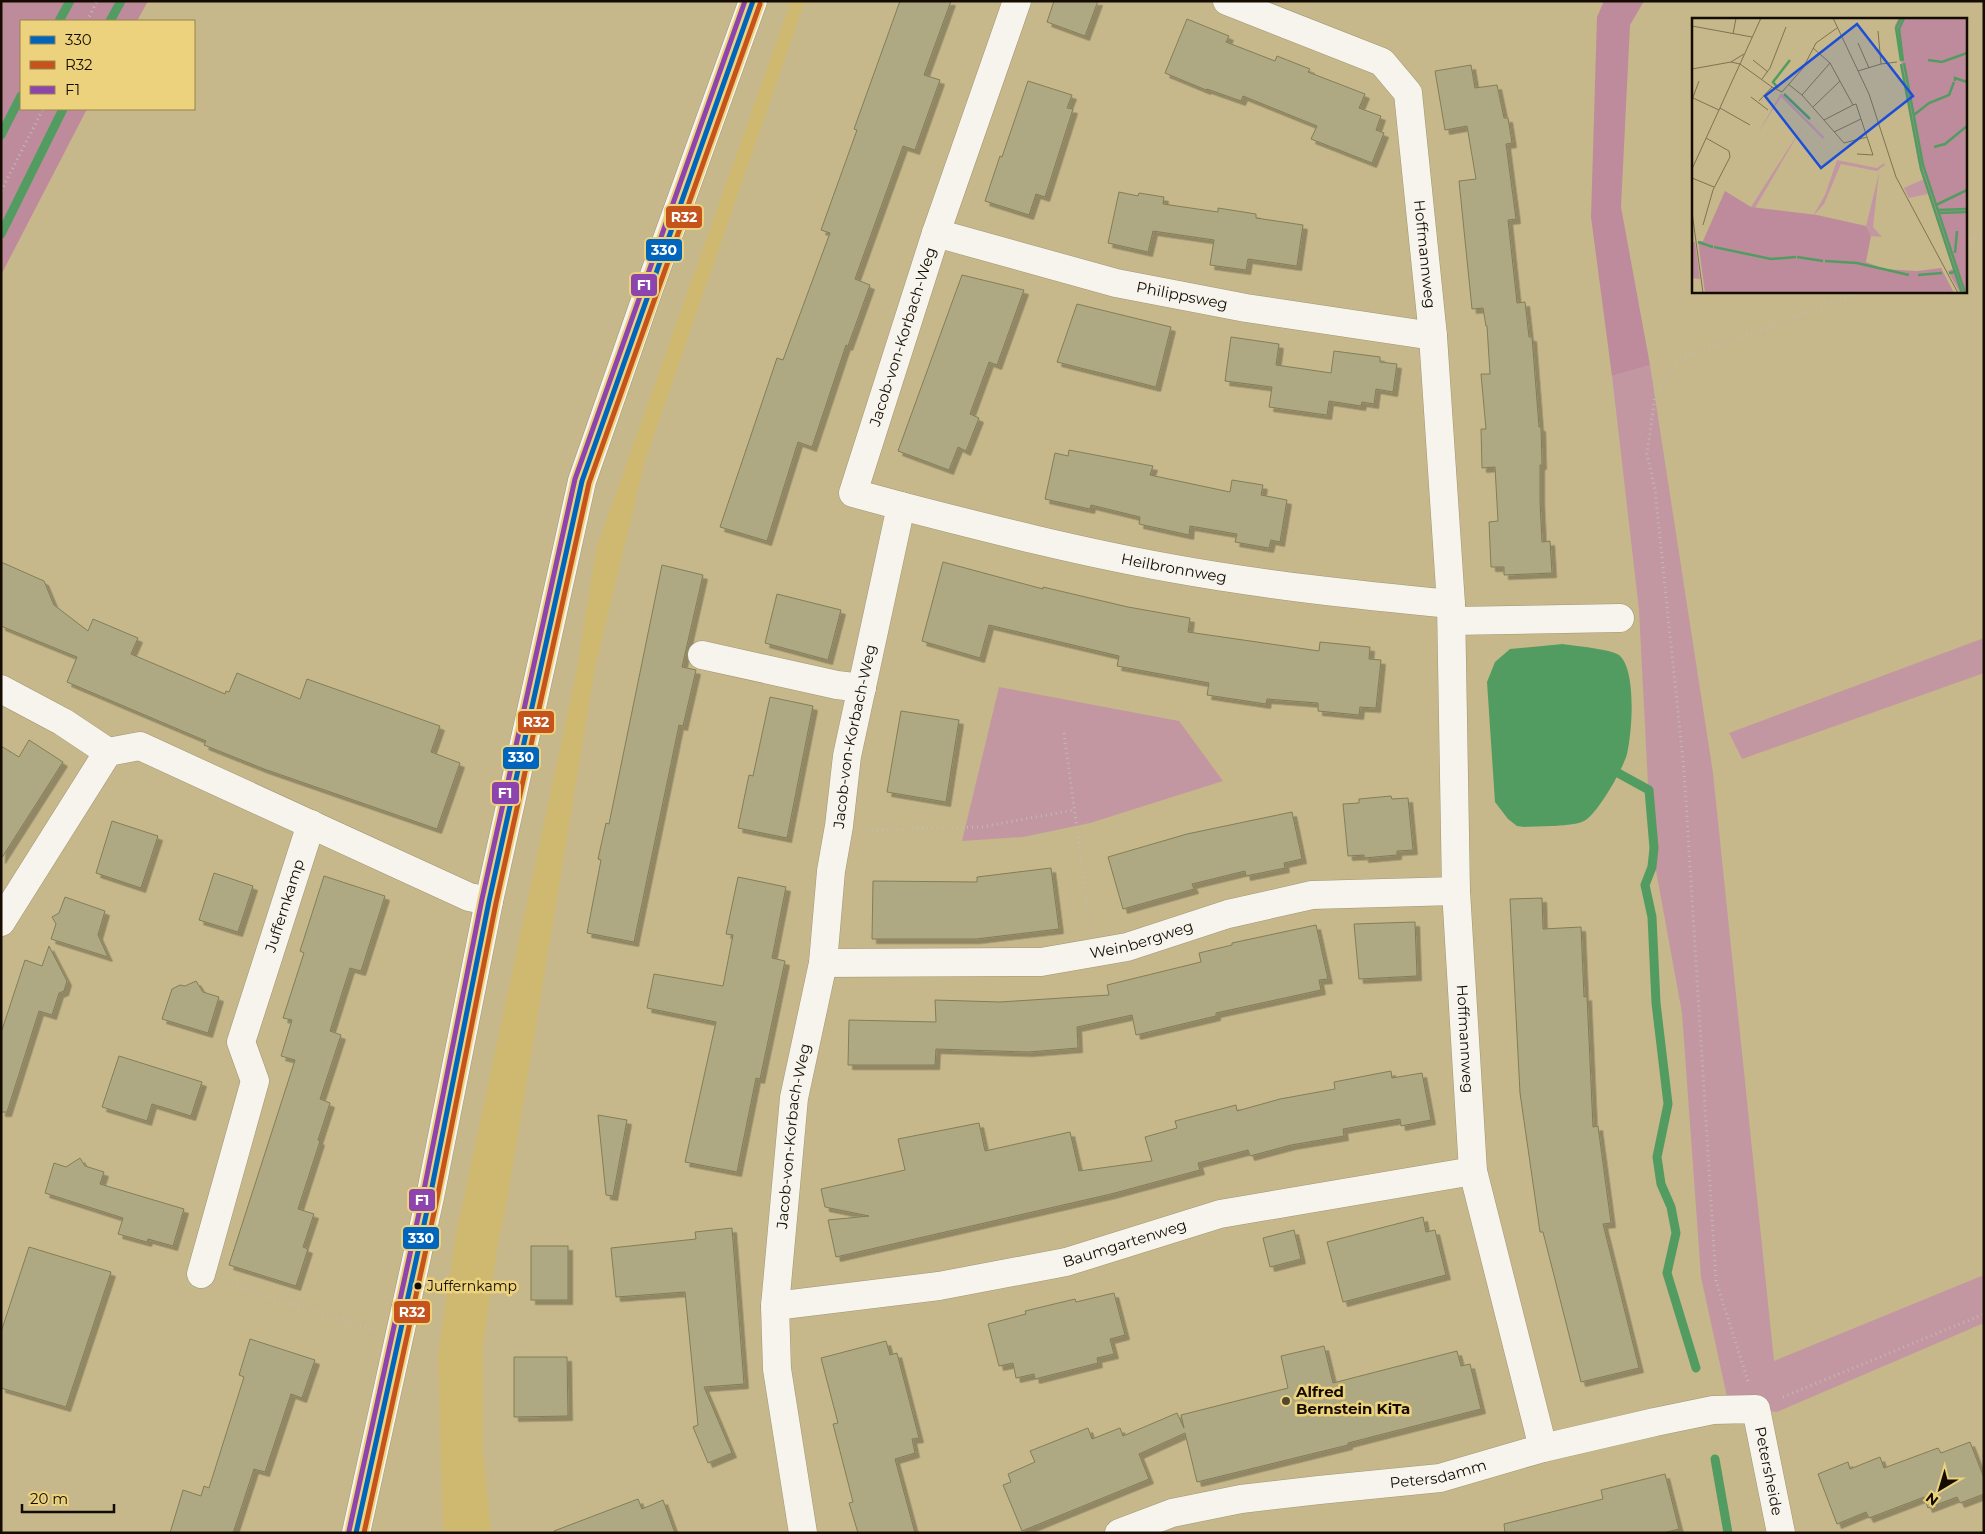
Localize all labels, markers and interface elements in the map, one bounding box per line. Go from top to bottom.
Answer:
inset map [1692,18,1968,292]
legend [20,20,195,110]
text: 330 [65,30,92,49]
text: R32 [65,55,93,74]
text: F1 [65,80,80,99]
street label: Hoffmannweg [1410,199,1440,309]
line badge: R32 [665,205,703,229]
text: R32 [671,208,697,226]
line badge: 330 [645,238,683,262]
text: 330 [650,241,677,259]
street label: Jacob-von-Korbach-Weg [865,245,940,429]
line badge: F1 [630,273,658,297]
text: F1 [637,276,651,294]
street label: Philippsweg [1135,277,1229,313]
street label: Heilbronnweg [1119,549,1228,586]
street label: Jacob-von-Korbach-Weg [829,643,880,830]
line badge: R32 [517,710,555,734]
text: R32 [523,713,549,731]
line badge: 330 [502,746,540,770]
text: 330 [507,748,534,766]
line badge: F1 [491,781,520,805]
text: F1 [498,784,512,802]
street label: Juffernkamp [260,857,308,955]
street label: Weinbergweg [1088,916,1195,962]
street label: Hoffmannweg [1453,984,1478,1094]
street label: Jacob-von-Korbach-Weg [772,1042,814,1231]
line badge: F1 [408,1188,436,1212]
text: F1 [415,1191,429,1209]
street label: Baumgartenweg [1060,1215,1189,1271]
line badge: 330 [402,1226,440,1250]
text: 330 [407,1229,434,1247]
place label: Juffernkamp [426,1277,517,1295]
marker: Juffernkamp [413,1281,423,1291]
line badge: R32 [393,1300,431,1324]
text: R32 [399,1303,425,1321]
place label: Alfred Bernstein KiTa [1295,1382,1410,1418]
marker: Alfred Bernstein KiTa [1280,1395,1292,1407]
street label: Petersheide [1751,1425,1787,1517]
street label: Petersdamm [1389,1455,1489,1492]
north arrow [1915,1464,1965,1514]
scale bar [22,1482,115,1514]
text: 20 m [30,1489,68,1508]
text: N [1922,1489,1942,1510]

